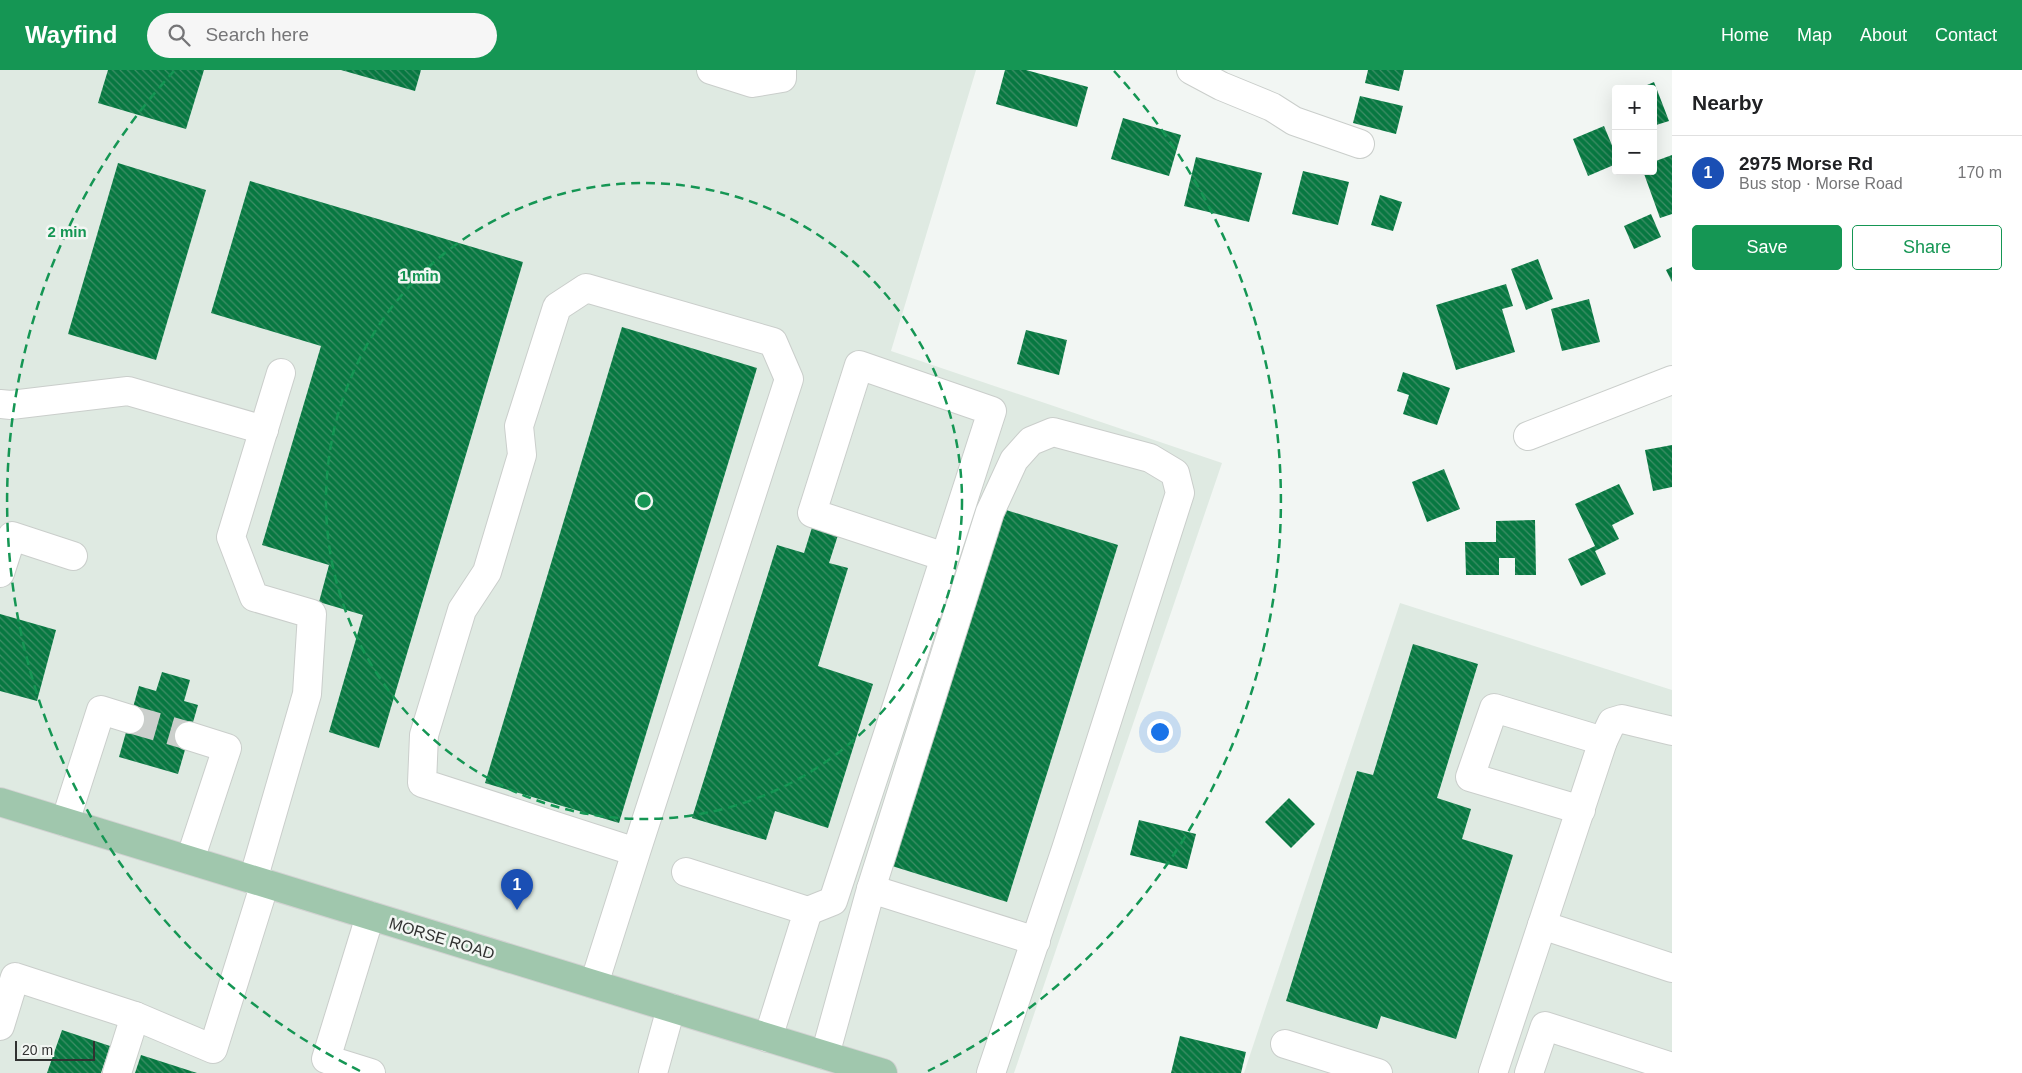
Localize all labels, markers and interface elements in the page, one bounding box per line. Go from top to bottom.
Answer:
search box [147,13,497,58]
text: Wayfind [25,21,117,48]
icon: search [165,21,193,49]
text: Search here [205,24,309,45]
text: Home [1721,25,1769,45]
text: Map [1797,25,1832,45]
text: About [1860,25,1907,45]
text: Contact [1935,25,1997,45]
map controls [1612,85,1657,175]
button: + [1612,85,1657,130]
text: Nearby [1692,91,1763,114]
button: − [1612,130,1657,175]
text: 2975 Morse Rd [1739,153,1873,174]
text: 1 [1704,164,1712,181]
text: 170 m [1958,164,2002,181]
text: Bus stop · Morse Road [1739,175,1903,192]
text: 2 min [47,223,87,240]
button: Save [1692,225,1842,270]
button: Share [1852,225,2002,270]
text: 1 min [399,267,439,284]
centre of rings [635,492,653,510]
your location [1147,719,1173,745]
pin: 1 [501,869,533,910]
street label: MORSE ROAD [387,914,497,963]
scale bar [15,1038,95,1061]
text: 20 m [22,1042,53,1058]

